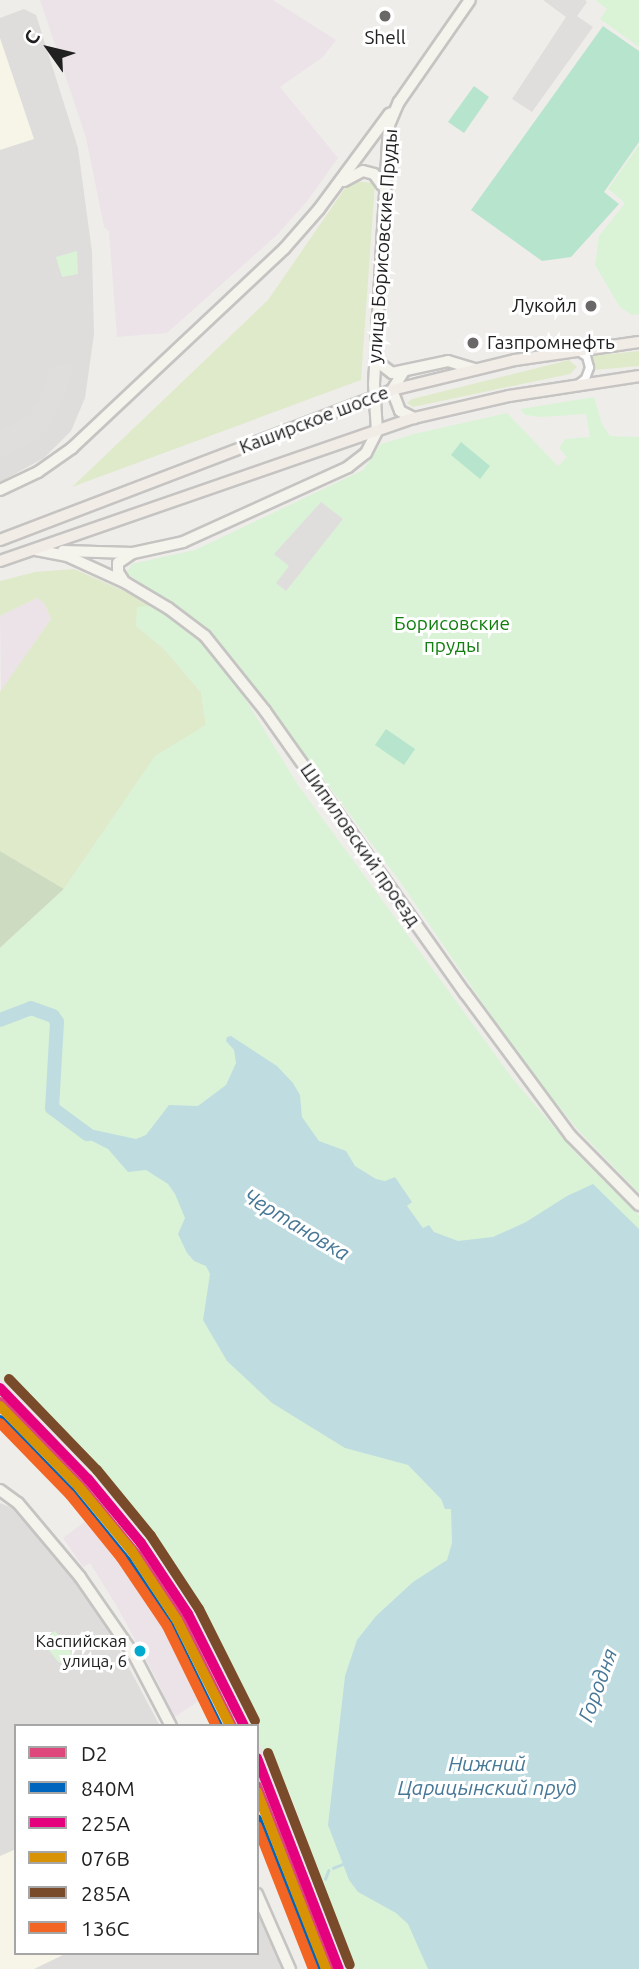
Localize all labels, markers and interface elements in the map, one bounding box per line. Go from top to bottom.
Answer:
marker: Shell [377,8,393,24]
north arrow [14,14,84,84]
text: С [19,26,44,48]
place label: Shell [364,27,406,49]
street label: улица Борисовские Пруды [363,128,403,364]
place label: Лукойл [512,295,577,317]
marker: Лукойл [583,298,599,314]
place label: Газпромнефть [487,332,615,354]
marker: Газпромнефть [465,335,481,351]
street label: Каширское шоссе [236,381,392,459]
park label: Борисовские пруды [394,613,510,657]
street label: Шипиловский проезд [295,759,425,931]
water label: Чертановка [240,1183,354,1265]
place label: Каспийская улица, 6 [36,1631,127,1671]
marker: Каспийская улица, 6 [133,1644,147,1658]
water label: Городня [572,1645,622,1725]
legend [14,1724,259,1955]
text: D2 [81,1741,108,1765]
water label: Нижний Царицынский пруд [397,1750,577,1800]
text: 840М [81,1776,135,1800]
text: 225А [81,1811,130,1835]
text: 076В [81,1846,130,1870]
text: 285А [81,1881,130,1905]
text: 136С [81,1916,129,1940]

